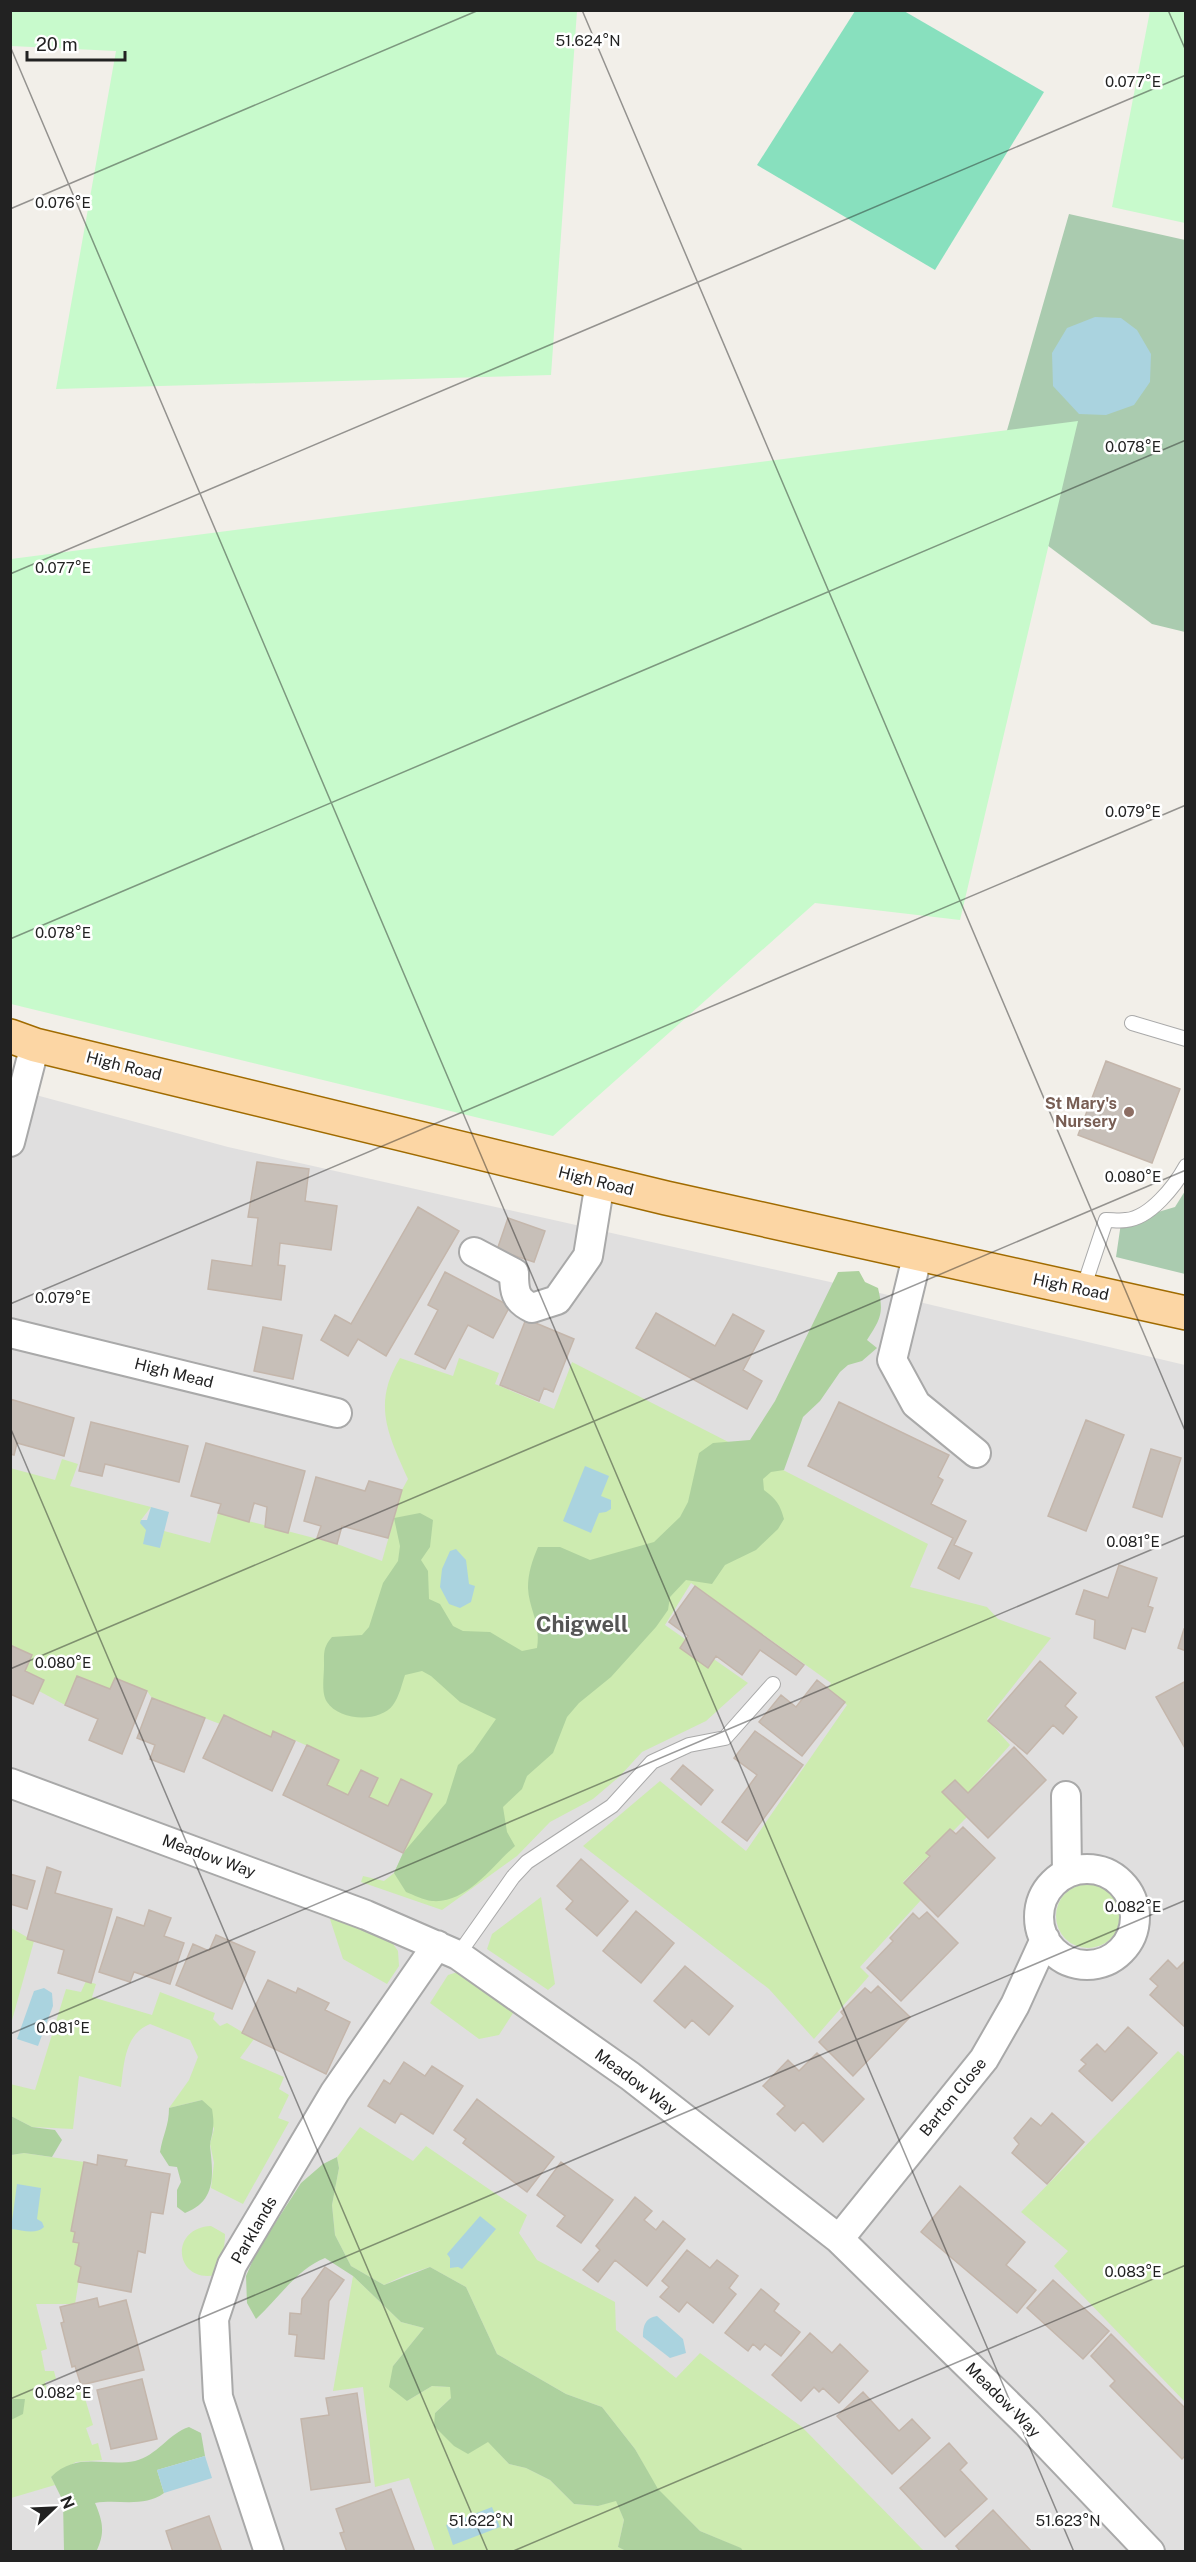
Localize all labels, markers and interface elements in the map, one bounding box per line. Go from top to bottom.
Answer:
scale bar [27,24,124,62]
text: 51.624°N [555,32,621,49]
text: 20 m [36,34,78,55]
text: 0.077°E [1105,73,1161,90]
text: 0.076°E [35,194,91,211]
text: 0.078°E [1105,438,1161,455]
text: 0.077°E [35,559,91,576]
text: 0.079°E [1105,803,1161,820]
text: 0.078°E [35,924,91,941]
street label: High Road [84,1047,164,1085]
place label: St Mary's Nursery [1045,1094,1117,1131]
marker: St Mary's Nursery [1122,1105,1136,1119]
street label: High Road [556,1162,636,1200]
text: 0.080°E [1105,1168,1161,1185]
street label: High Road [1031,1270,1111,1304]
text: 0.079°E [35,1289,91,1306]
street label: High Mead [133,1354,215,1392]
text: 0.081°E [1106,1533,1160,1550]
district label: Chigwell [536,1611,628,1637]
text: 0.080°E [35,1654,91,1671]
street label: Meadow Way [160,1830,259,1882]
text: 0.082°E [1105,1898,1161,1915]
text: 0.081°E [36,2019,90,2036]
street label: Meadow Way [591,2045,681,2119]
street label: Barton Close [916,2054,990,2140]
street label: Parklands [227,2193,281,2267]
text: 0.083°E [1105,2263,1161,2280]
street label: Meadow Way [962,2359,1045,2442]
text: 0.082°E [35,2384,91,2401]
north arrow [24,2478,84,2538]
text: N [56,2493,79,2512]
text: 51.622°N [449,2512,513,2529]
text: 51.623°N [1035,2512,1101,2529]

